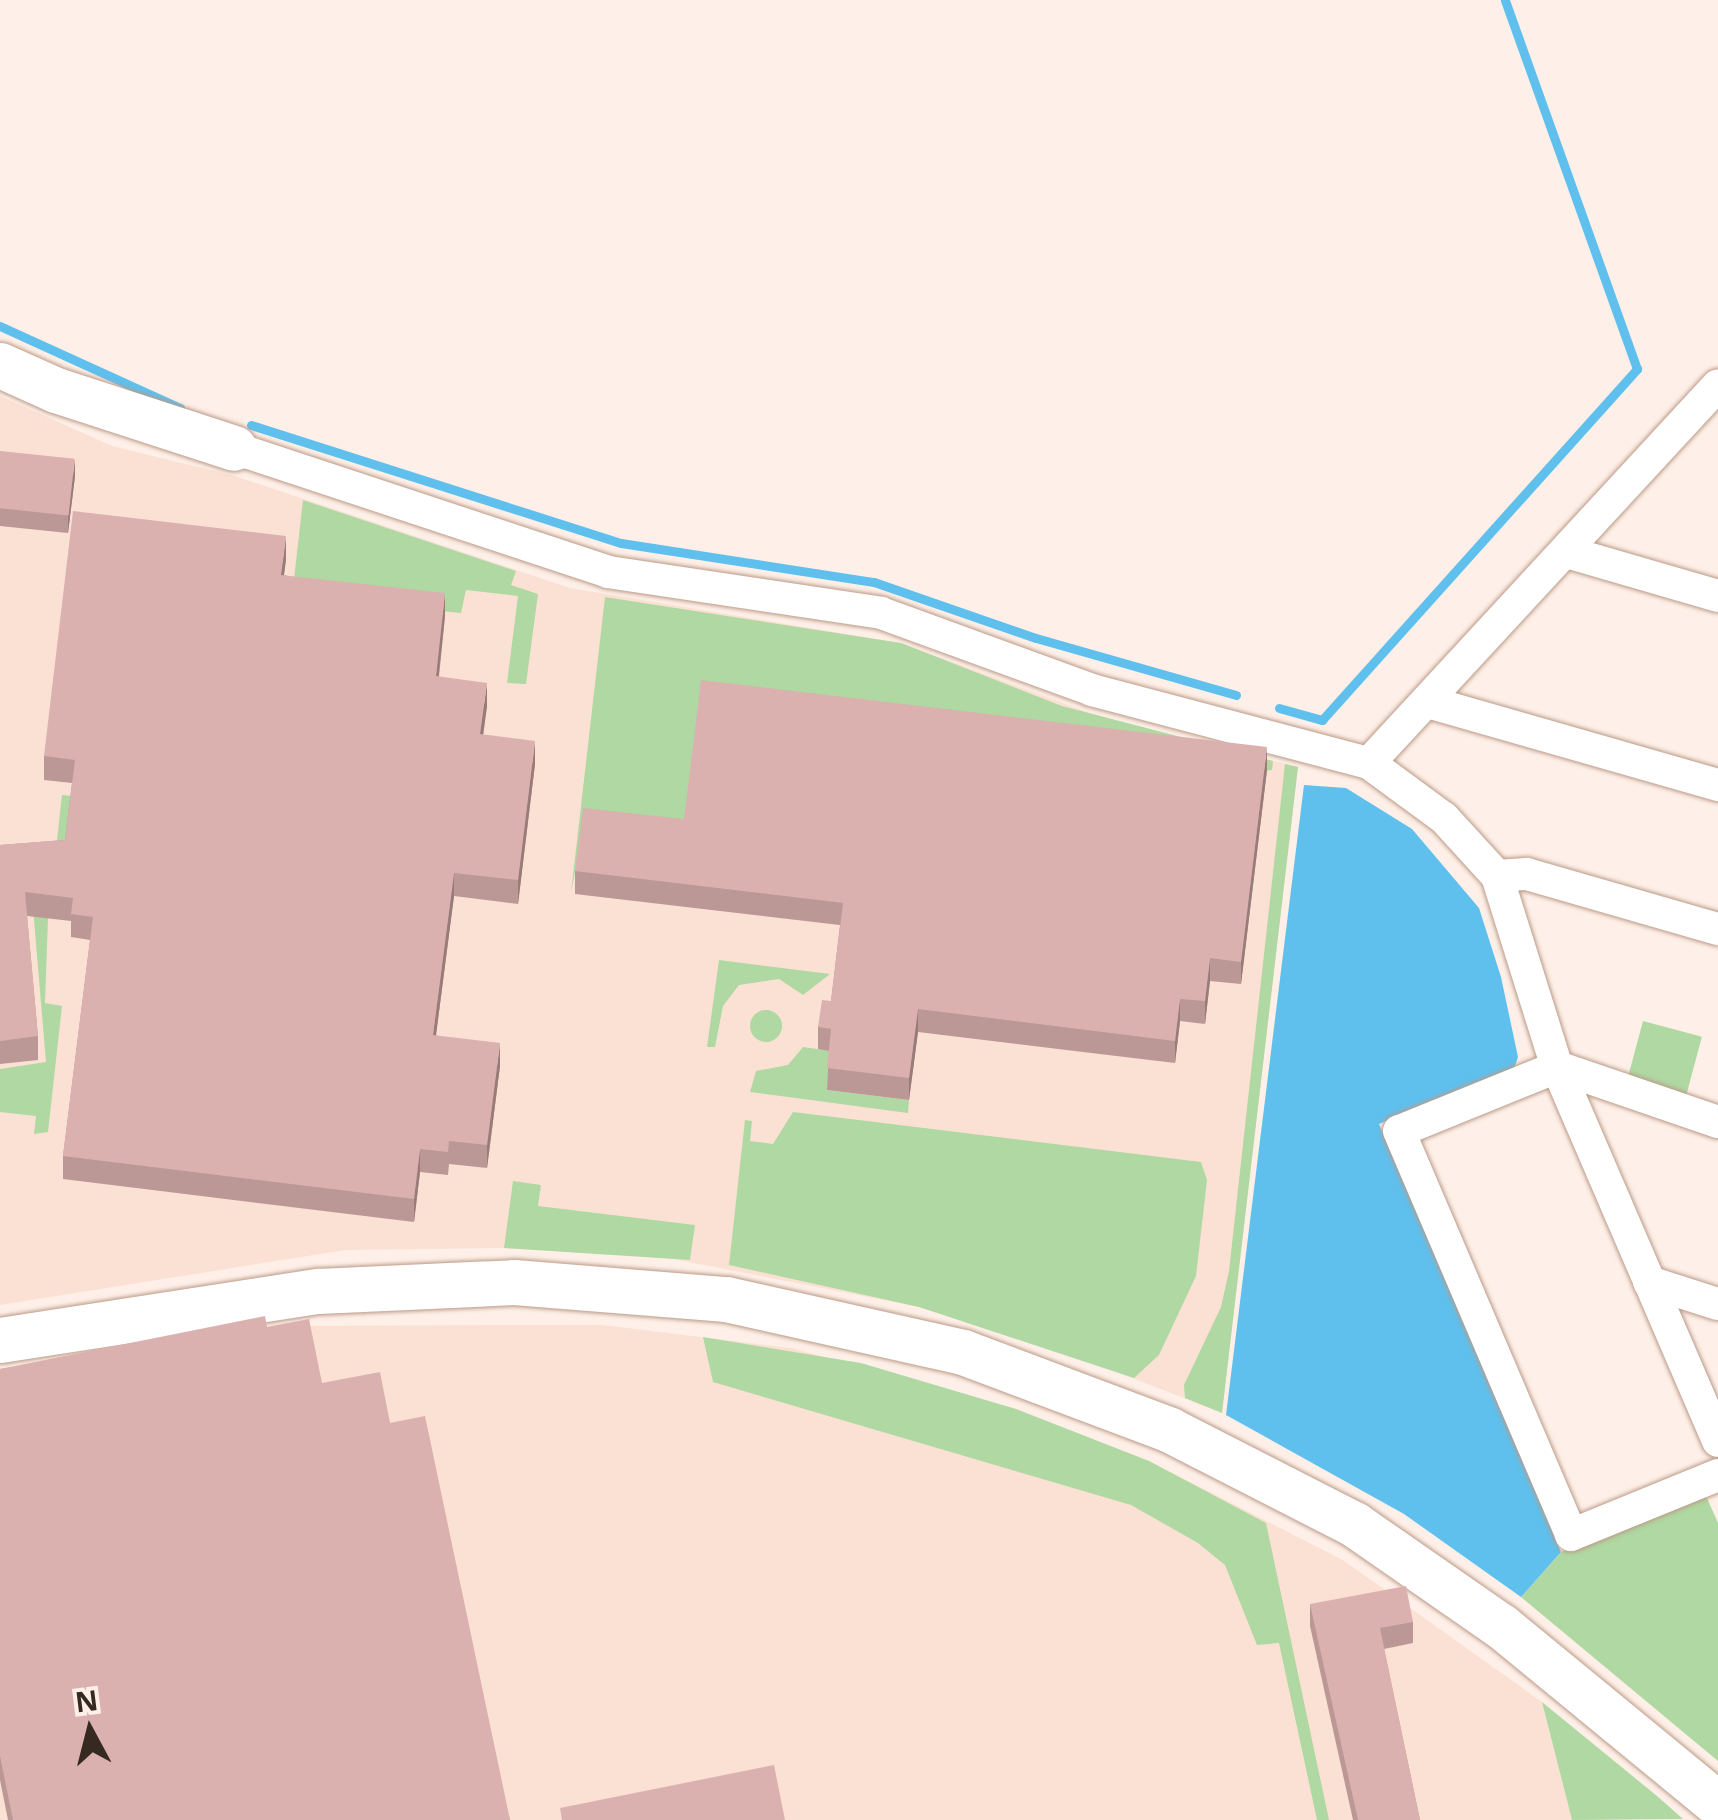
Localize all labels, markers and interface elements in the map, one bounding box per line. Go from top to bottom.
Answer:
north arrow [40,1680,140,1780]
text: N [73,1680,100,1720]

